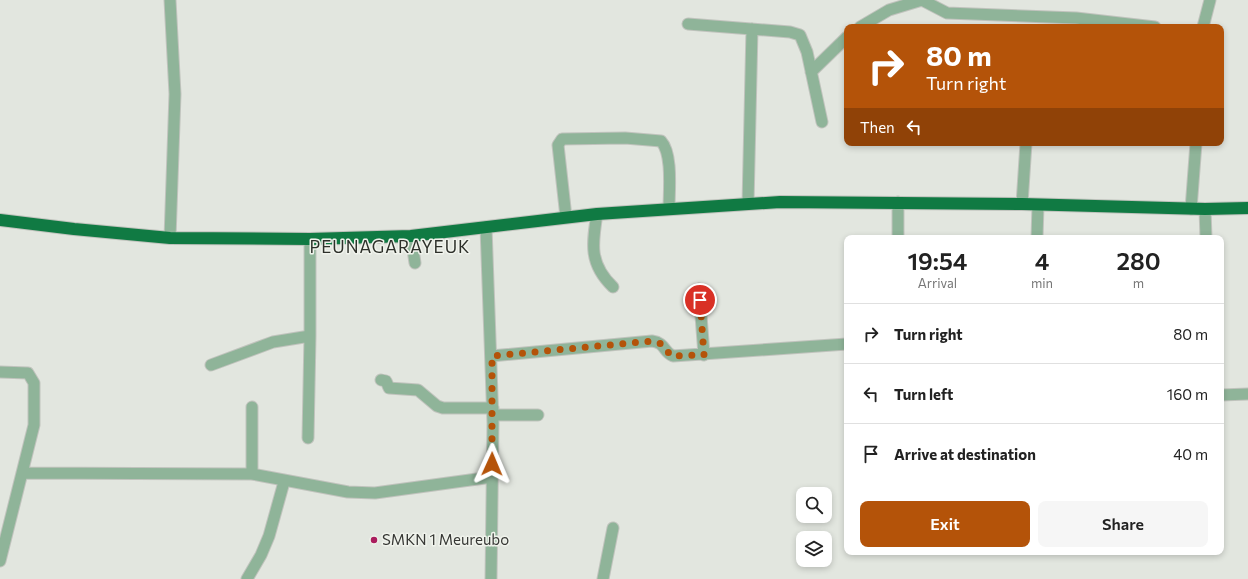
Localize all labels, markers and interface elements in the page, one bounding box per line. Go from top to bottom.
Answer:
text: 80 m [926,38,992,72]
icon: right [860,40,912,92]
text: Turn right [926,72,1006,94]
icon: left [903,116,925,138]
text: Then [860,118,895,136]
district label: PEUNAGARAYEUK [309,236,471,257]
text: 19:54 [907,246,968,275]
text: 4 [1035,246,1049,275]
text: 280 [1117,246,1161,275]
text: Arrival [918,275,957,291]
text: min [1031,275,1053,291]
text: m [1133,275,1144,291]
pin [683,283,717,317]
icon: arrive [689,289,711,311]
icon: right [860,323,882,345]
text: Turn right [894,325,963,343]
text: 80 m [1173,325,1208,343]
icon: left [860,383,882,405]
text: Turn left [894,385,953,403]
text: 160 m [1167,385,1208,403]
position arrow [471,443,513,485]
icon: arrive [860,443,882,465]
text: Arrive at destination [894,445,1036,463]
text: 40 m [1173,445,1208,463]
map controls [796,487,832,567]
button: search [796,487,832,523]
button: Exit [860,501,1030,547]
button: Share [1038,501,1208,547]
place label: SMKN 1 Meureubo [382,530,509,548]
button: layers [796,531,832,567]
marker: SMKN 1 Meureubo [369,535,379,545]

